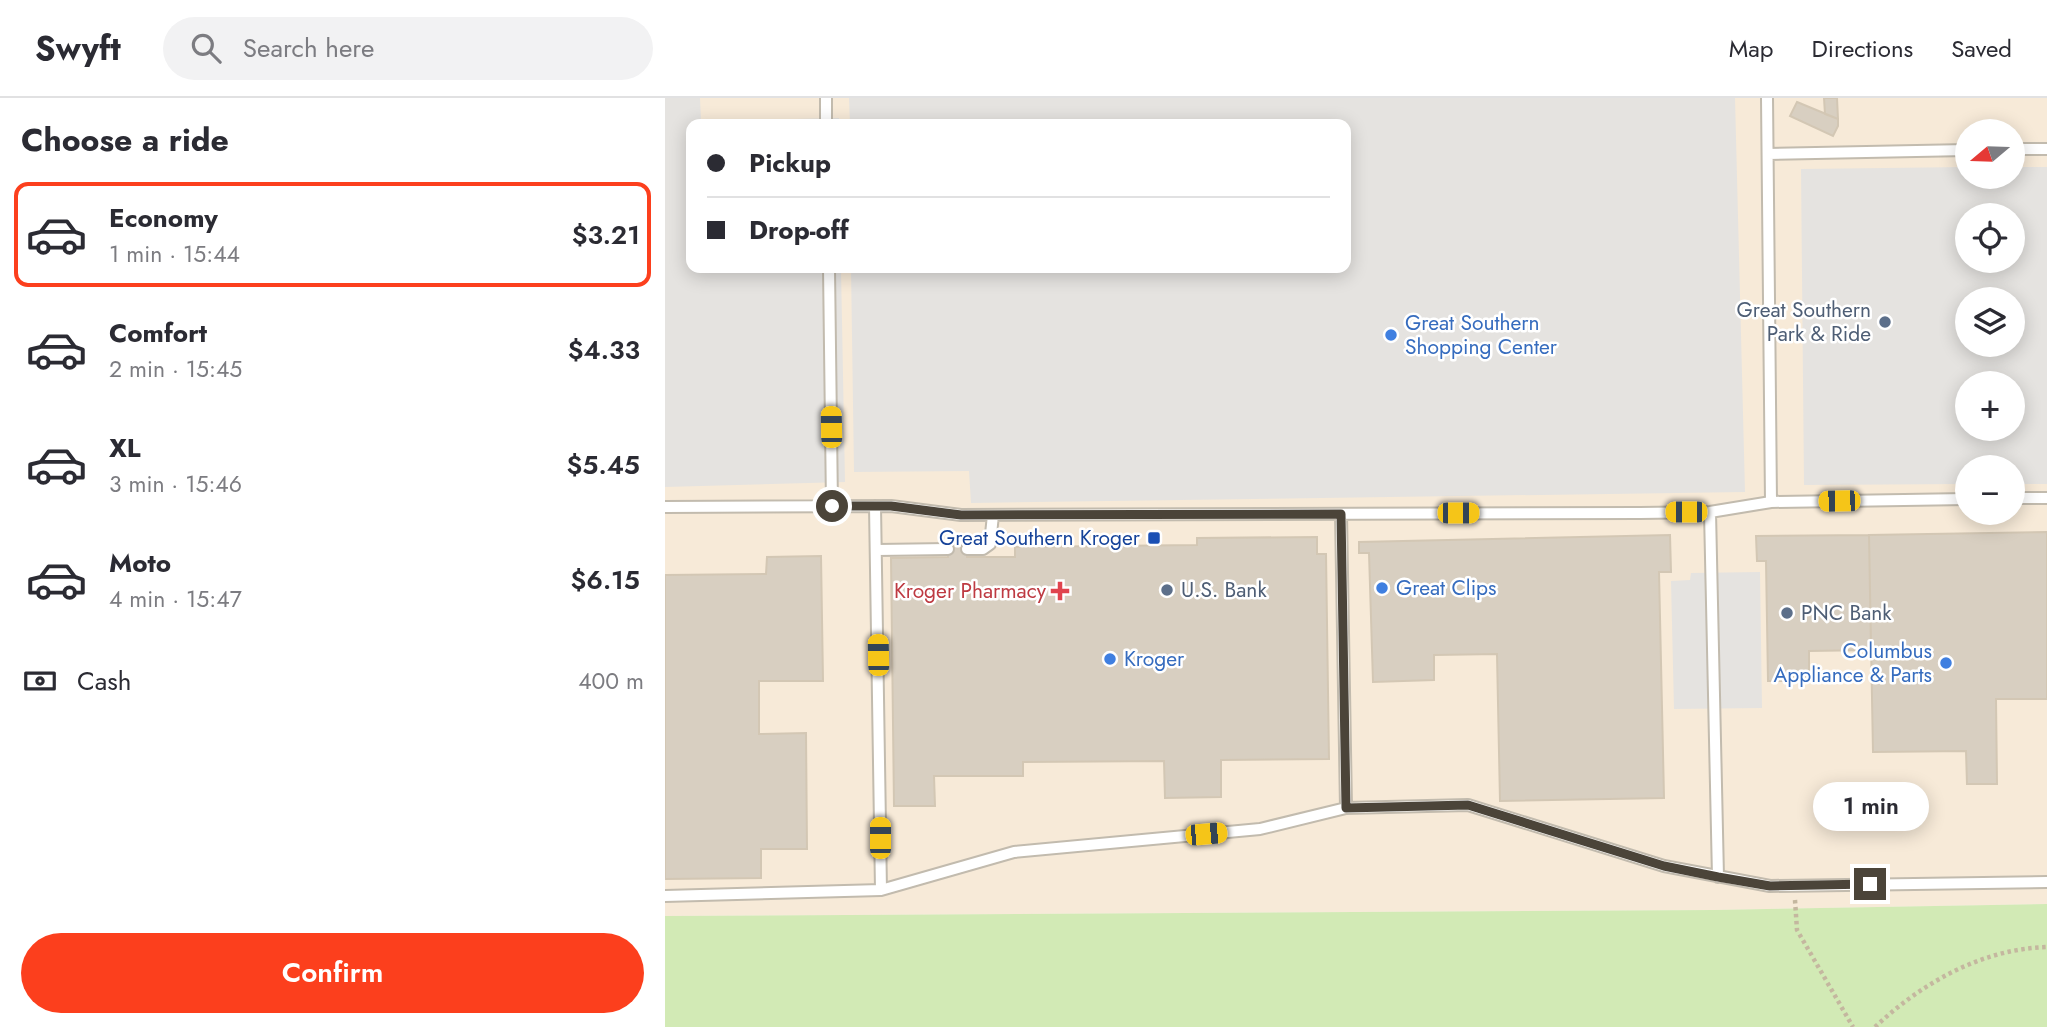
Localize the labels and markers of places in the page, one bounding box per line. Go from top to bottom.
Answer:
place label: Great Southern Park & Ride [1736,295,1871,349]
place label: Great Southern Shopping Center [1405,308,1558,362]
marker: Great Southern Park & Ride [1877,314,1893,330]
marker: Great Southern Shopping Center [1383,327,1399,343]
place label: Great Southern Kroger [939,523,1141,553]
marker: Great Southern Kroger [1146,530,1162,546]
place label: Great Clips [1396,573,1497,603]
place label: U.S. Bank [1181,575,1267,605]
place label: Kroger Pharmacy [894,576,1047,606]
marker: Great Clips [1374,580,1390,596]
marker: U.S. Bank [1159,582,1175,598]
marker: Kroger Pharmacy [1052,583,1068,599]
place label: PNC Bank [1801,598,1892,628]
marker: PNC Bank [1779,605,1795,621]
place label: Columbus Appliance & Parts [1773,636,1932,690]
place label: Kroger [1124,644,1185,674]
marker: Kroger [1102,651,1118,667]
marker: Columbus Appliance & Parts [1938,655,1954,671]

